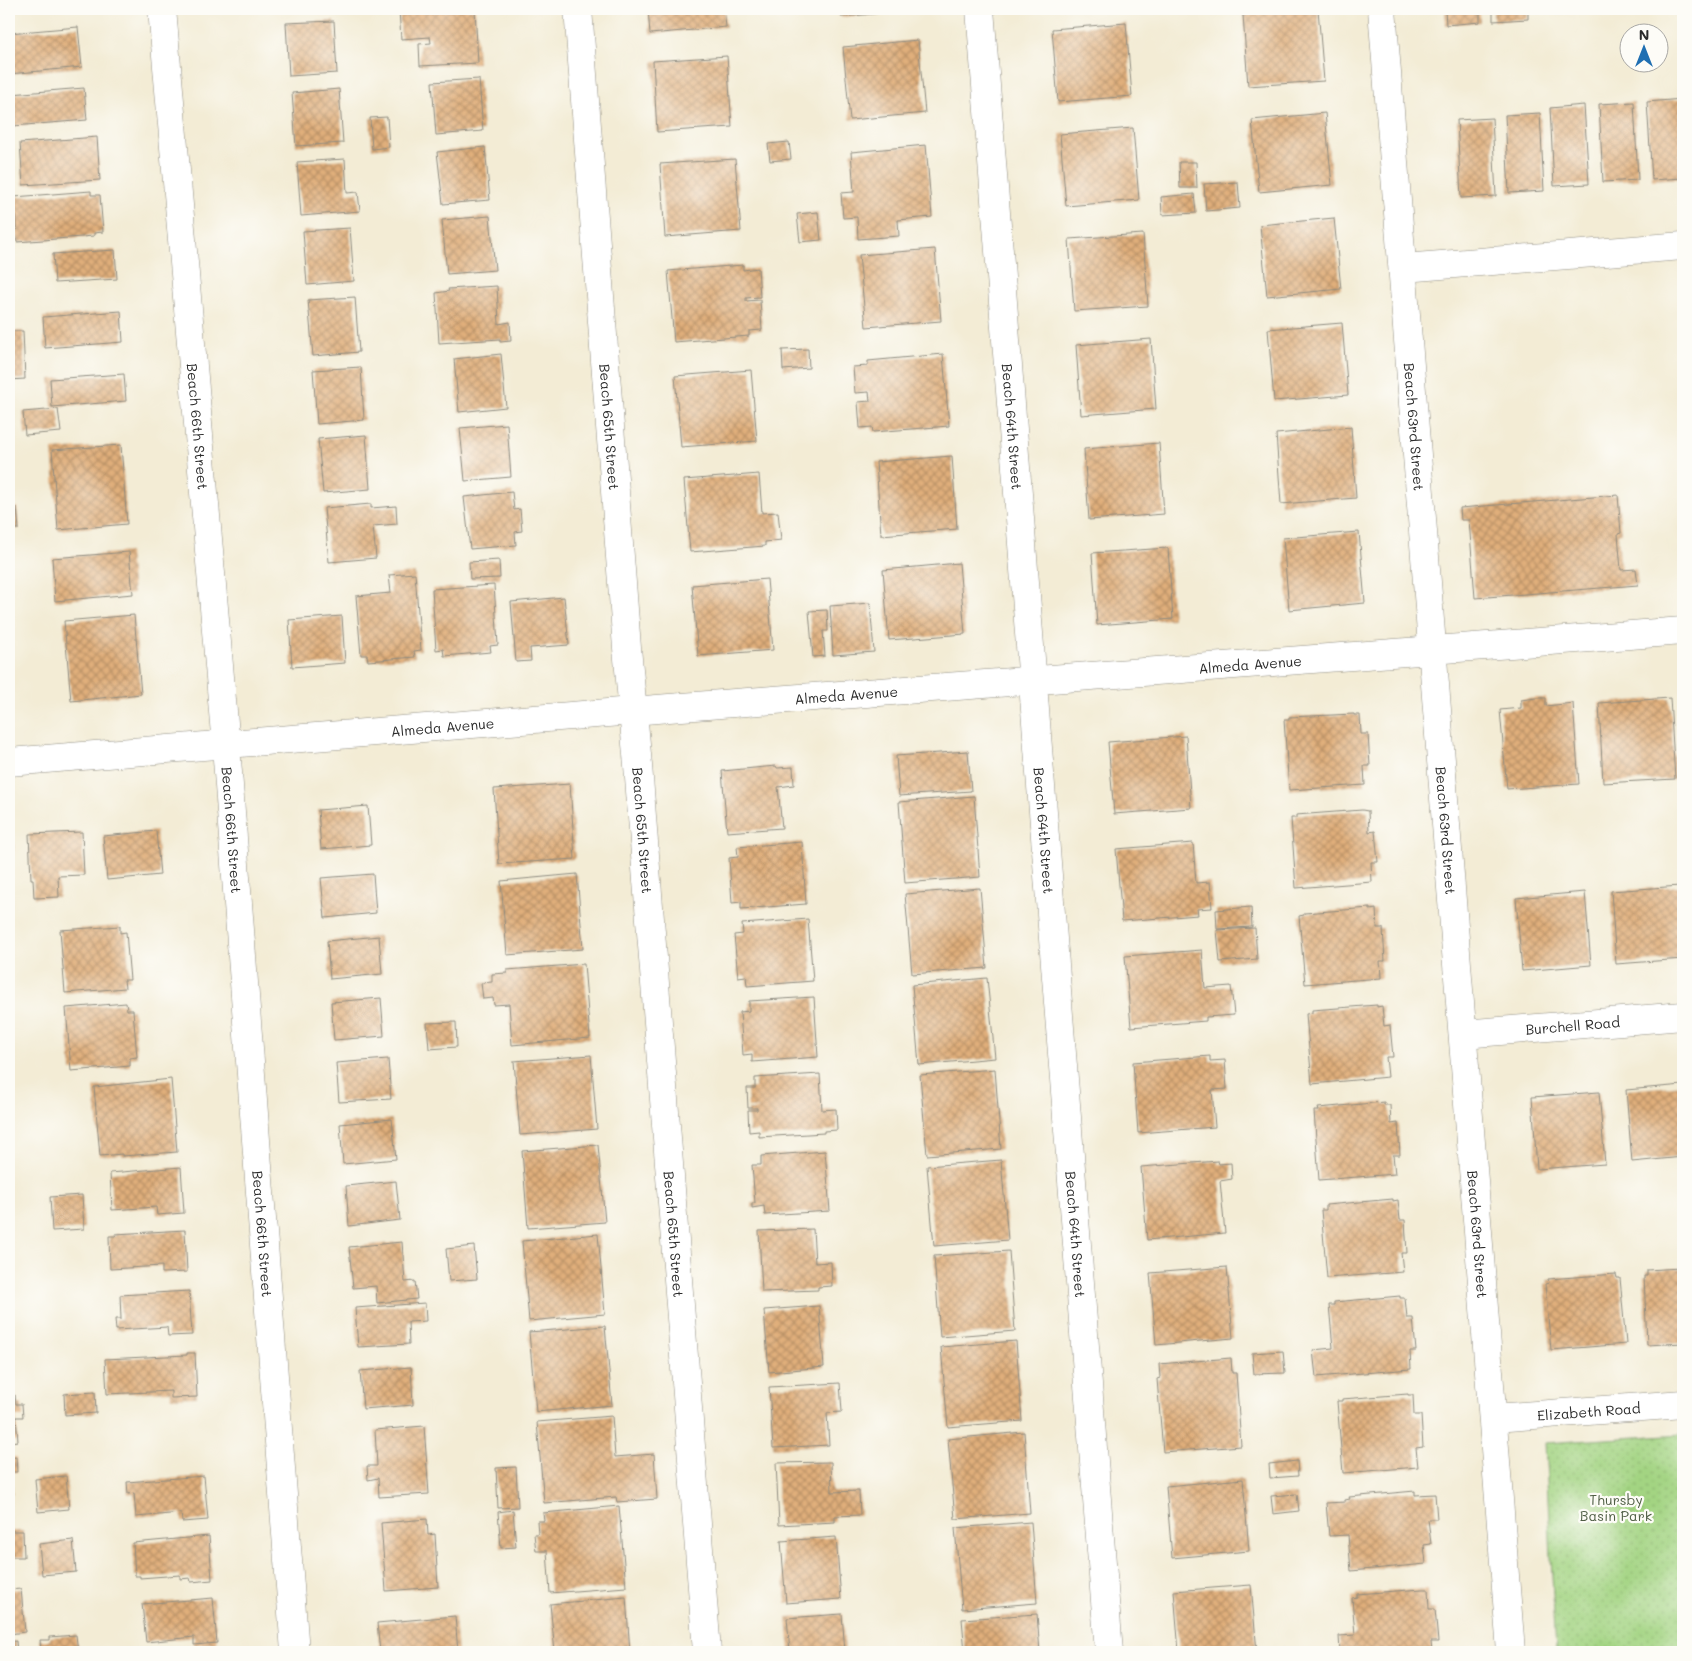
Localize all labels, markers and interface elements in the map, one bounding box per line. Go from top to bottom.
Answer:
north arrow [1620,22,1670,72]
text: N [1639,25,1649,44]
street label: Beach 66th Street [183,362,213,490]
street label: Beach 63rd Street [1400,362,1429,491]
street label: Beach 65th Street [596,363,624,491]
street label: Beach 64th Street [998,363,1027,491]
street label: Almeda Avenue [1198,650,1303,677]
street label: Almeda Avenue [794,681,899,708]
street label: Almeda Avenue [390,713,495,740]
street label: Beach 66th Street [218,766,247,894]
street label: Beach 63rd Street [1432,766,1461,895]
street label: Beach 65th Street [629,767,657,894]
street label: Beach 64th Street [1030,767,1059,894]
street label: Burchell Road [1525,1012,1621,1038]
street label: Beach 63rd Street [1464,1169,1493,1299]
street label: Beach 66th Street [249,1170,277,1298]
street label: Beach 65th Street [660,1170,689,1298]
street label: Beach 64th Street [1062,1170,1091,1298]
street label: Elizabeth Road [1536,1398,1641,1424]
park label: Thursby Basin Park [1580,1490,1652,1525]

